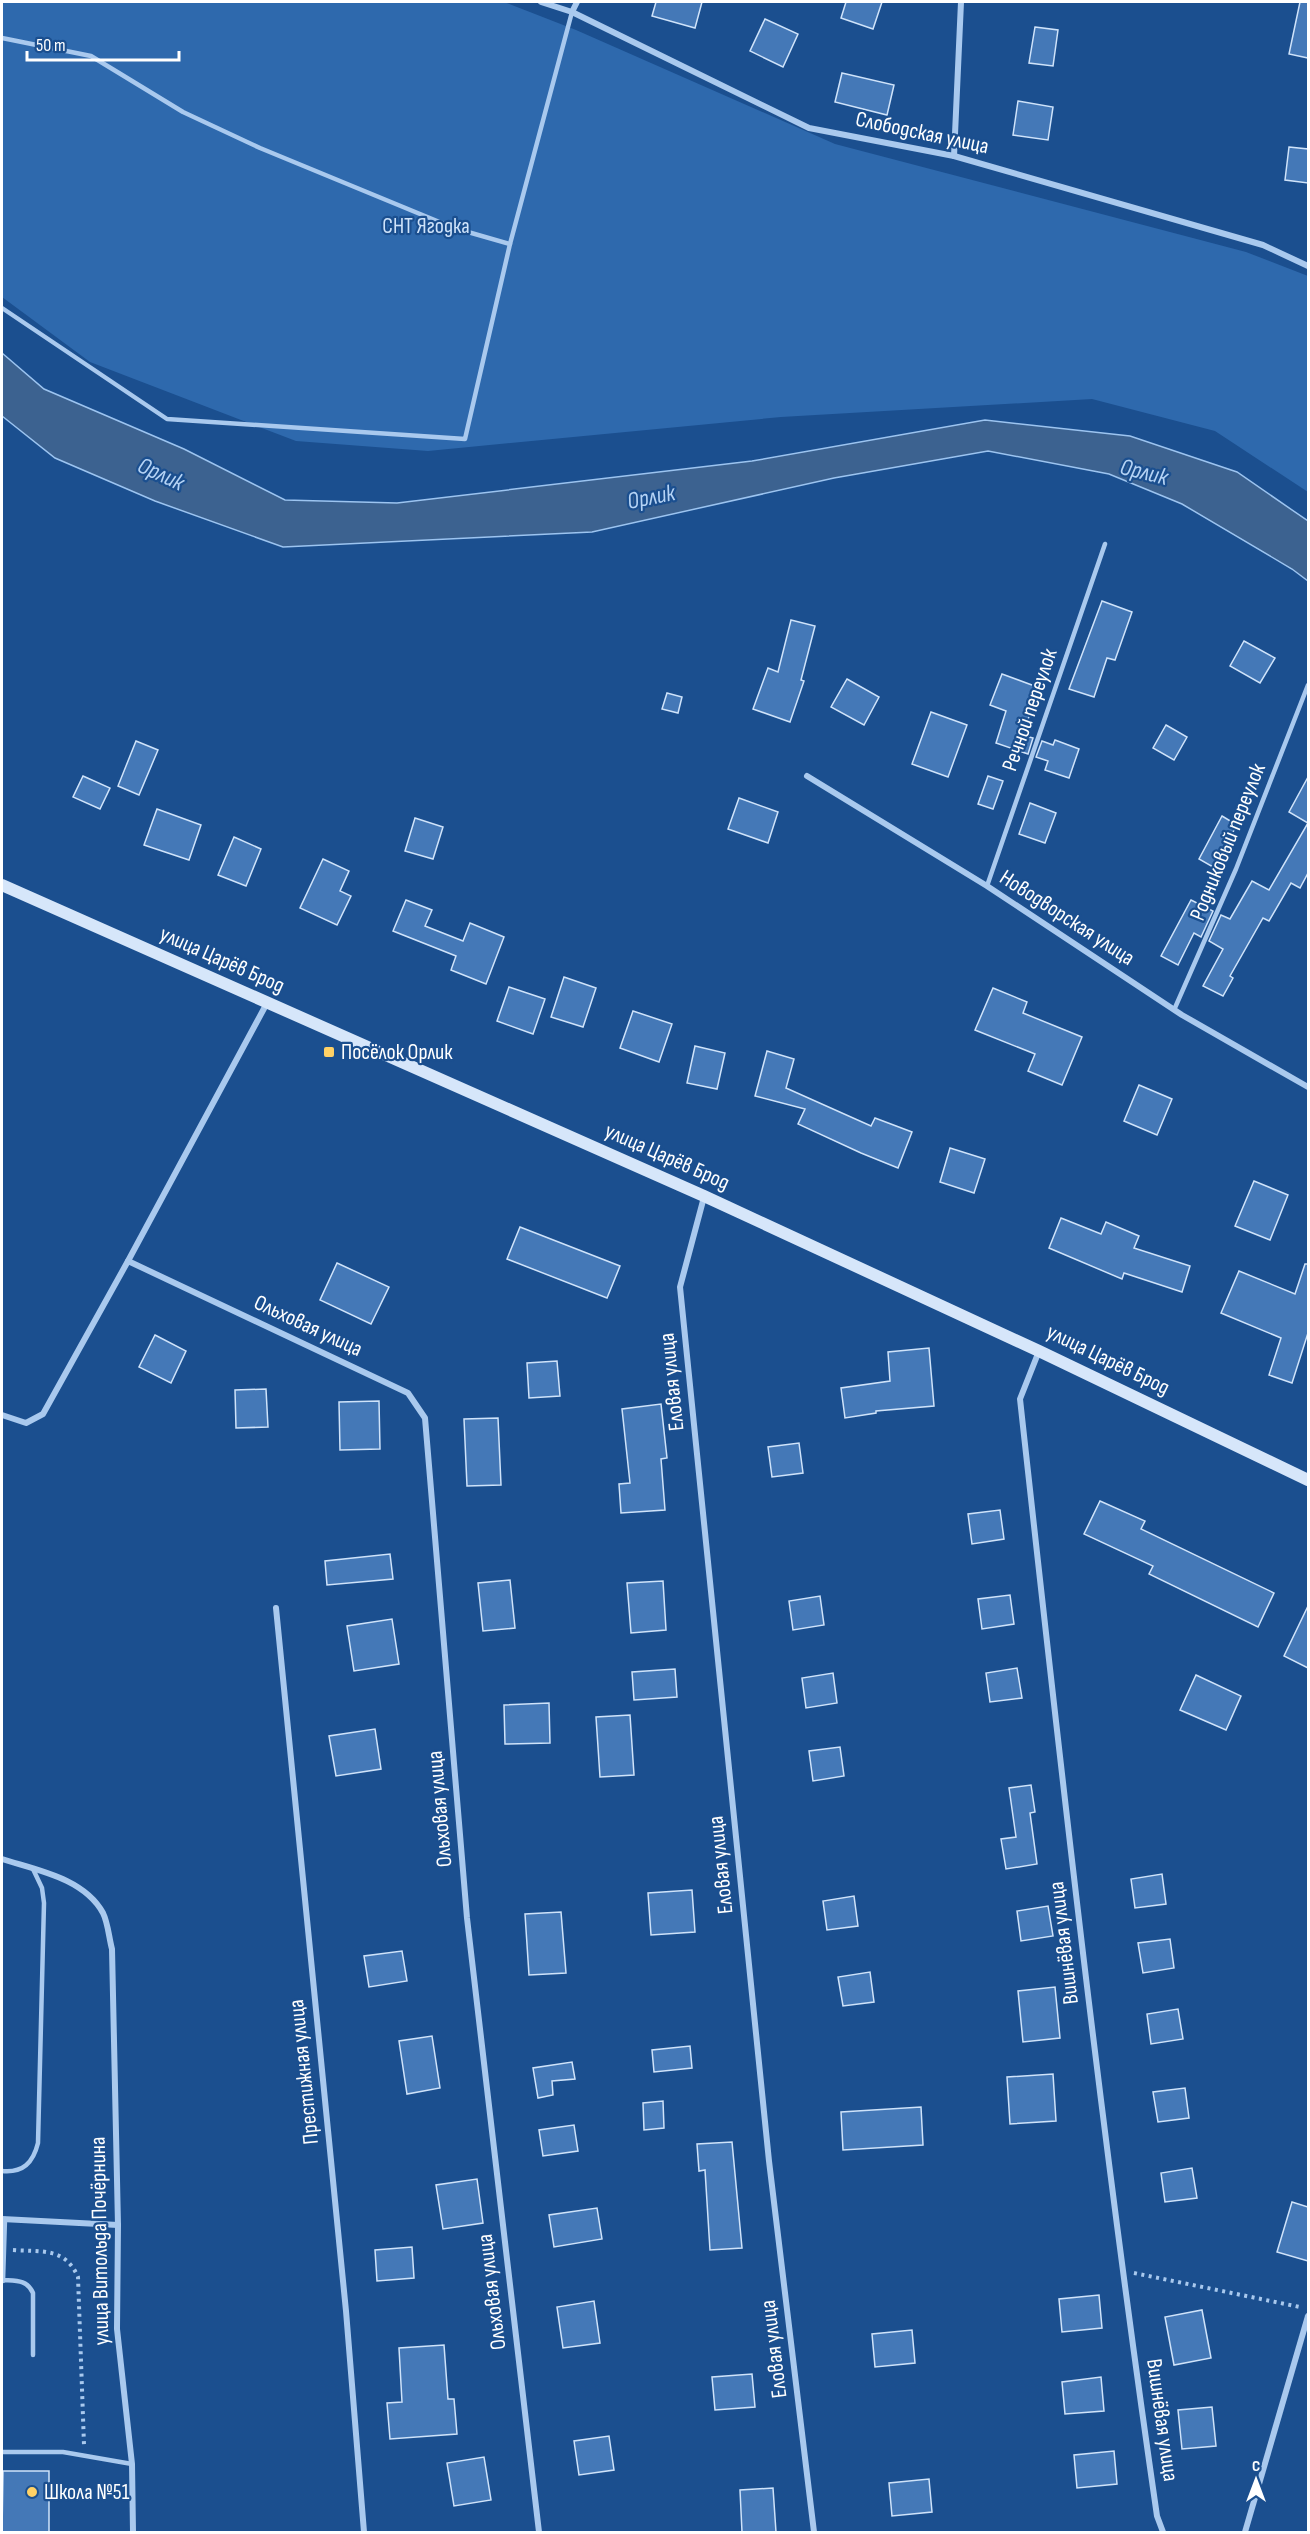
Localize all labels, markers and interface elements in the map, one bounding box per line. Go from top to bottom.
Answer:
scale bar [27,24,178,62]
text: 50 m [36,35,66,56]
street label: Слободская улица [853,106,991,160]
park label: СНТ Ягодка [382,213,470,240]
water label: Орлик [133,451,190,498]
water label: Орлик [1117,452,1172,492]
water label: Орлик [625,478,678,516]
street label: Речной переулок [996,645,1064,775]
street label: Родниковый переулок [1184,759,1272,925]
street label: Новодворская улица [994,864,1140,972]
street label: улица Царёв Брод [155,920,289,1000]
place label: Посёлок Орлик [341,1039,453,1066]
marker: Посёлок Орлик [322,1045,336,1059]
street label: улица Царёв Брод [600,1117,734,1197]
street label: Ольховая улица [249,1289,367,1363]
street label: улица Царёв Брод [1042,1319,1174,1401]
street label: Еловая улица [653,1332,691,1432]
street label: Ольховая улица [421,1750,459,1868]
street label: Еловая улица [702,1815,740,1915]
street label: Вишнёвая улица [1043,1880,1085,2006]
street label: Престижная улица [283,1998,325,2146]
street label: улица Витольда Почёрнина [85,2136,115,2346]
street label: Ольховая улица [471,2233,513,2351]
street label: Еловая улица [755,2298,793,2400]
street label: Вишнёвая улица [1140,2357,1184,2483]
north arrow [1226,2450,1286,2510]
text: С [1252,2457,1260,2476]
place label: Школа №51 [44,2479,130,2506]
marker: Школа №51 [25,2485,39,2499]

